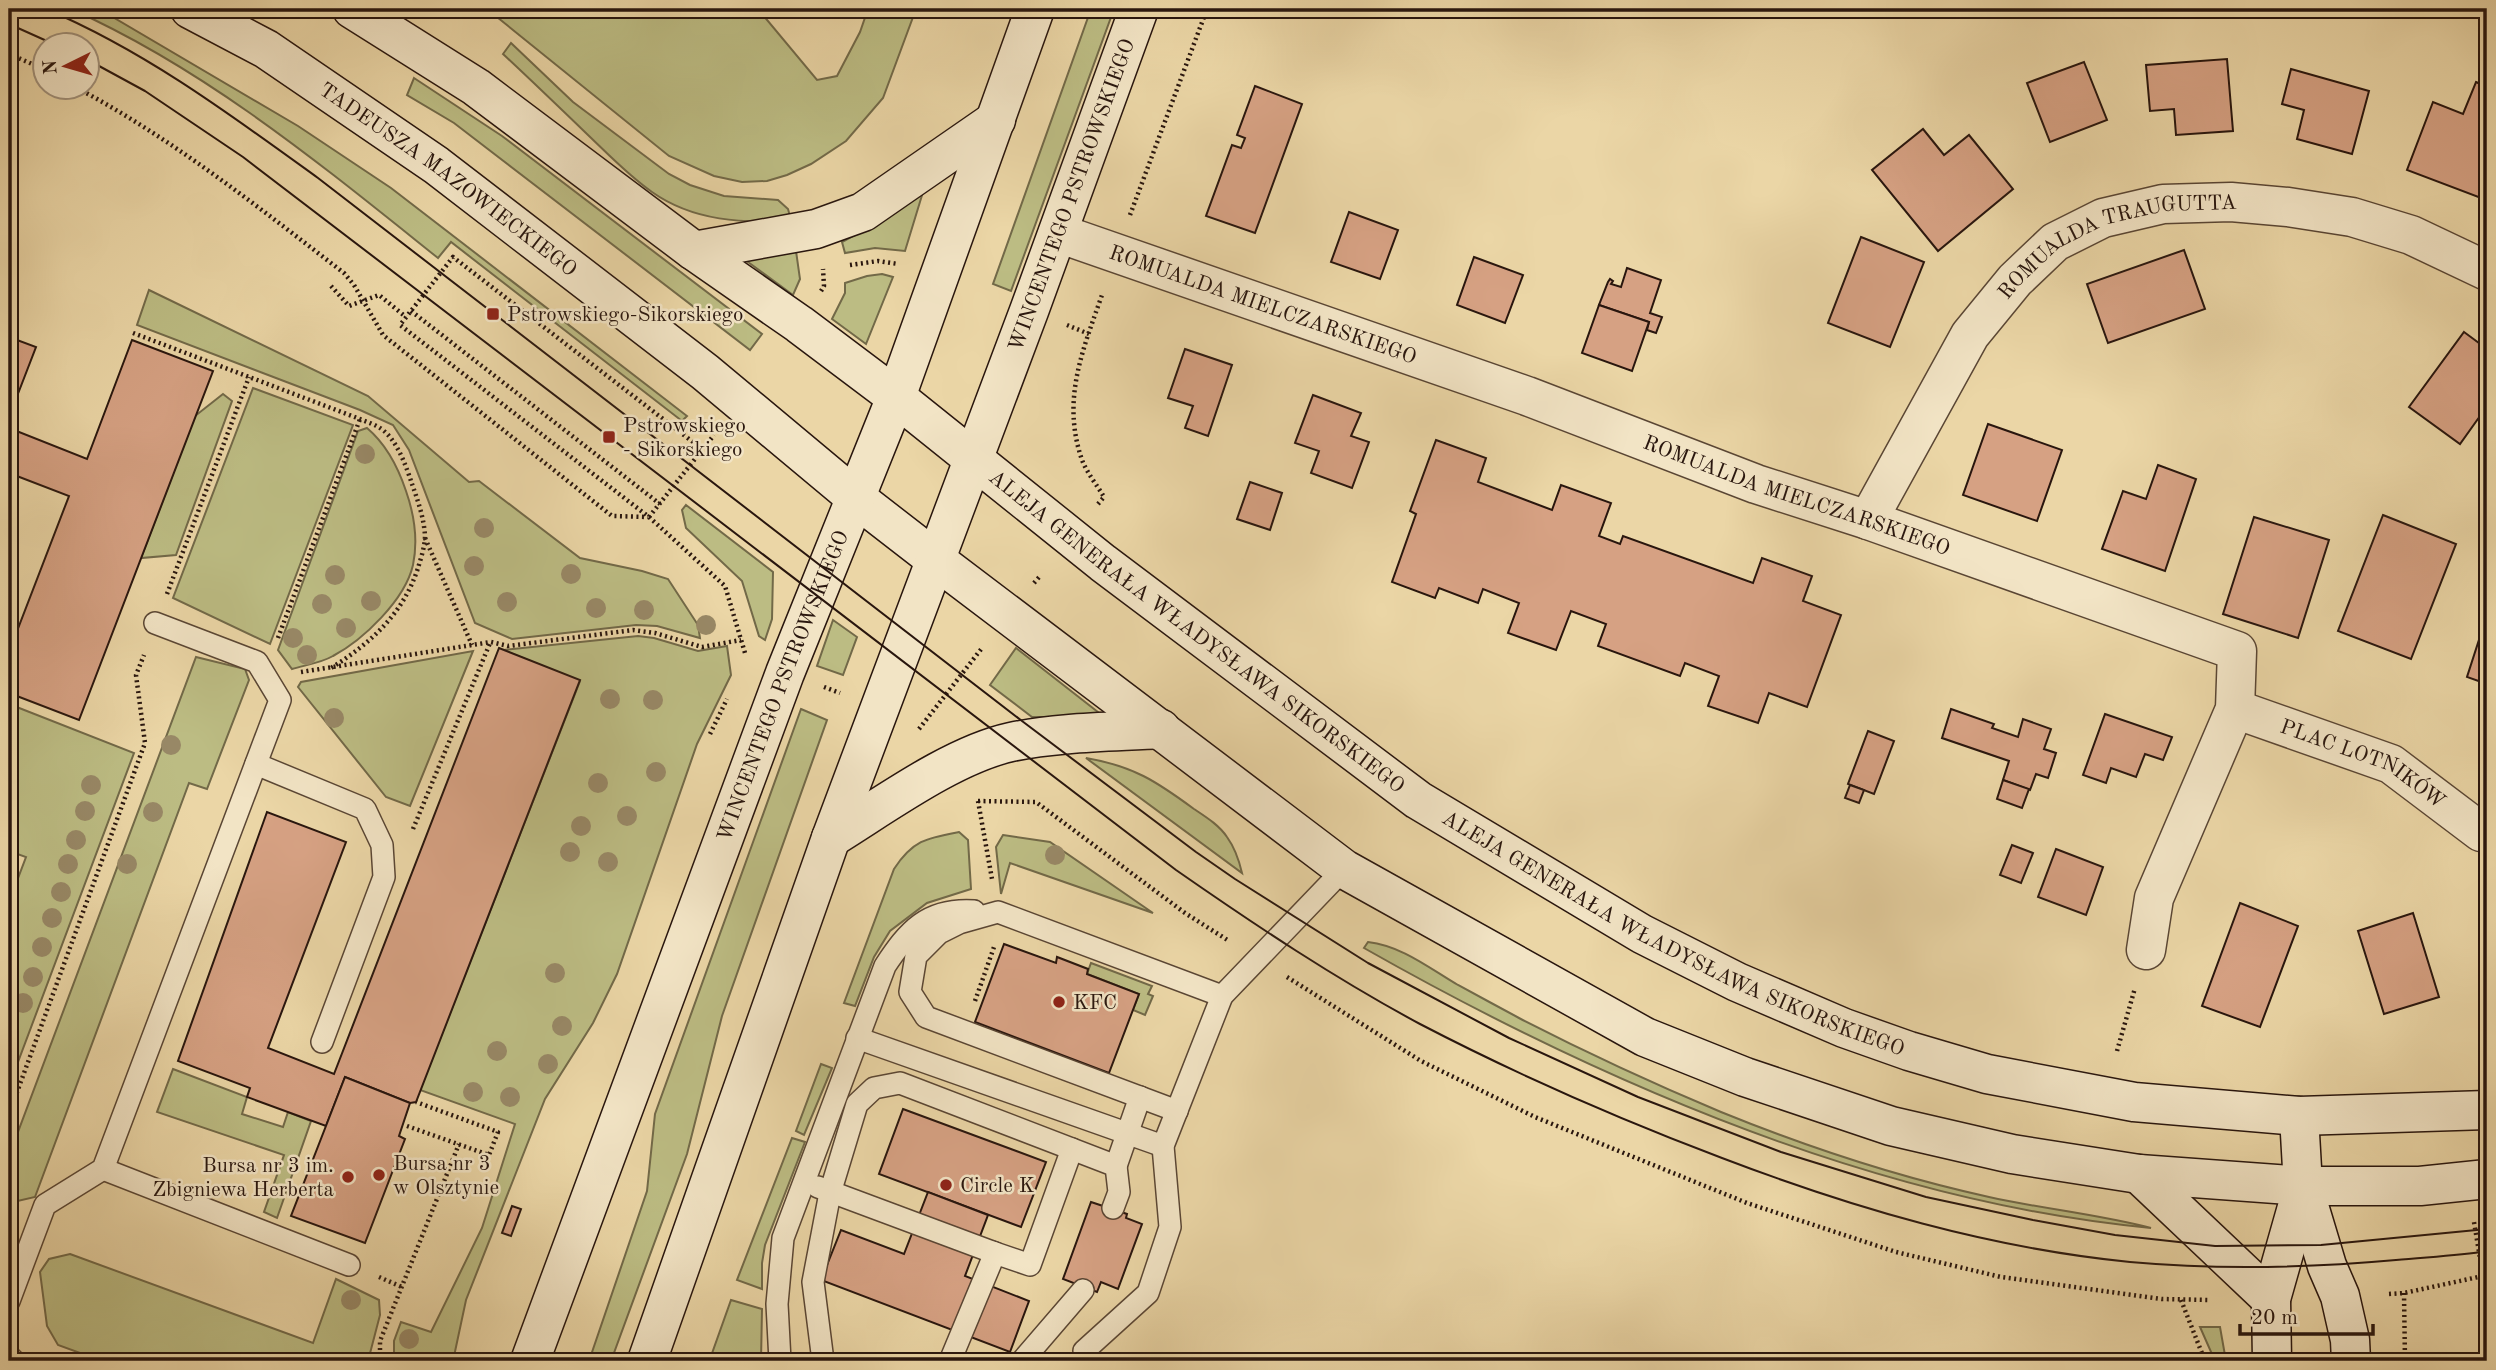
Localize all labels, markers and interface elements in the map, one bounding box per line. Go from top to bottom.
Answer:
north arrow [32,32,102,102]
street label: WINCENTEGO PSTROWSKIEGO [1006,36,1139,355]
text: N [41,59,62,75]
street label: TADEUSZA MAZOWIECKIEGO [315,80,580,281]
street label: ROMUALDA TRAUGUTTA [1995,193,2237,304]
street label: ROMUALDA MIELCZARSKIEGO [1106,243,1419,369]
place label: Pstrowskiego-Sikorskiego [507,305,743,326]
marker: Pstrowskiego-Sikorskiego [485,306,501,322]
place label: Pstrowskiego - Sikorskiego [623,416,746,461]
marker: Pstrowskiego - Sikorskiego [601,429,617,445]
street label: ROMUALDA MIELCZARSKIEGO [1640,433,1952,560]
street label: ALEJA GENERAŁA WŁADYSŁAWA SIKORSKIEGO [984,467,1408,798]
street label: WINCENTEGO PSTROWSKIEGO [715,528,853,844]
street label: PLAC LOTNIKÓW [2277,717,2449,813]
street label: ALEJA GENERAŁA WŁADYSŁAWA SIKORSKIEGO [1438,808,1907,1061]
place label: KFC [1073,993,1117,1014]
marker: KFC [1051,994,1067,1010]
place label: Bursa nr 3 w Olsztynie [393,1154,499,1199]
place label: Bursa nr 3 im. Zbigniewa Herberta [152,1156,334,1201]
marker: Bursa nr 3 w Olsztynie [371,1167,387,1183]
marker: Bursa nr 3 im. Zbigniewa Herberta [340,1169,356,1185]
place label: Circle K [960,1176,1035,1197]
marker: Circle K [938,1177,954,1193]
scale bar [2240,1293,2374,1337]
text: 20 m [2251,1308,2298,1329]

